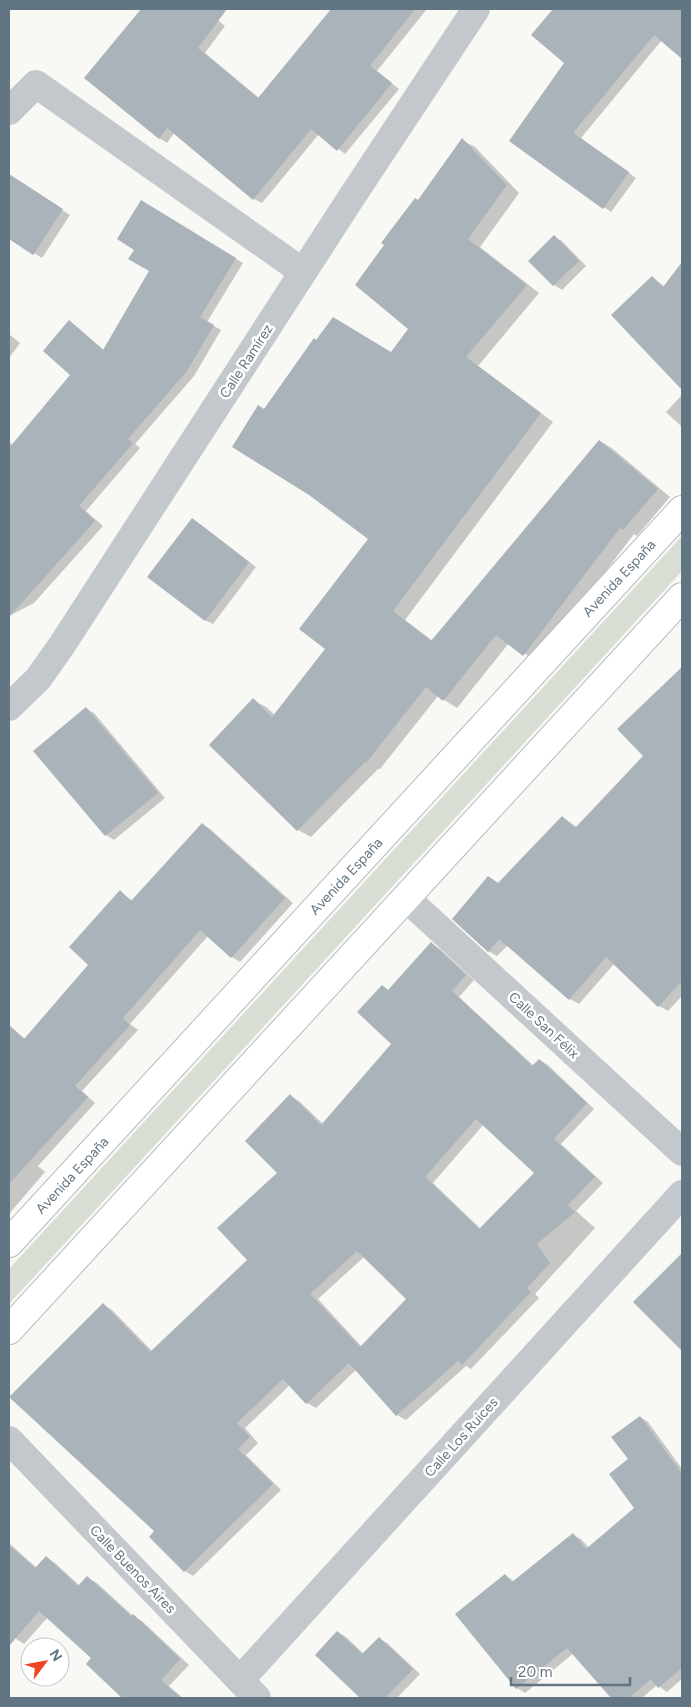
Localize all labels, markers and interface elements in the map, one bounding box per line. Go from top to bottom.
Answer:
street label: Calle Ramírez [216,321,277,401]
street label: Avenida España [579,536,659,620]
street label: Avenida España [306,834,386,918]
street label: Calle San Félix [505,989,582,1062]
street label: Avenida España [32,1133,112,1217]
street label: Calle Los Ruices [421,1394,502,1481]
street label: Calle Buenos Aires [86,1522,179,1617]
north arrow [20,1637,70,1687]
text: N [46,1646,66,1664]
scale bar [511,1654,630,1686]
text: 20 m [518,1663,552,1681]

